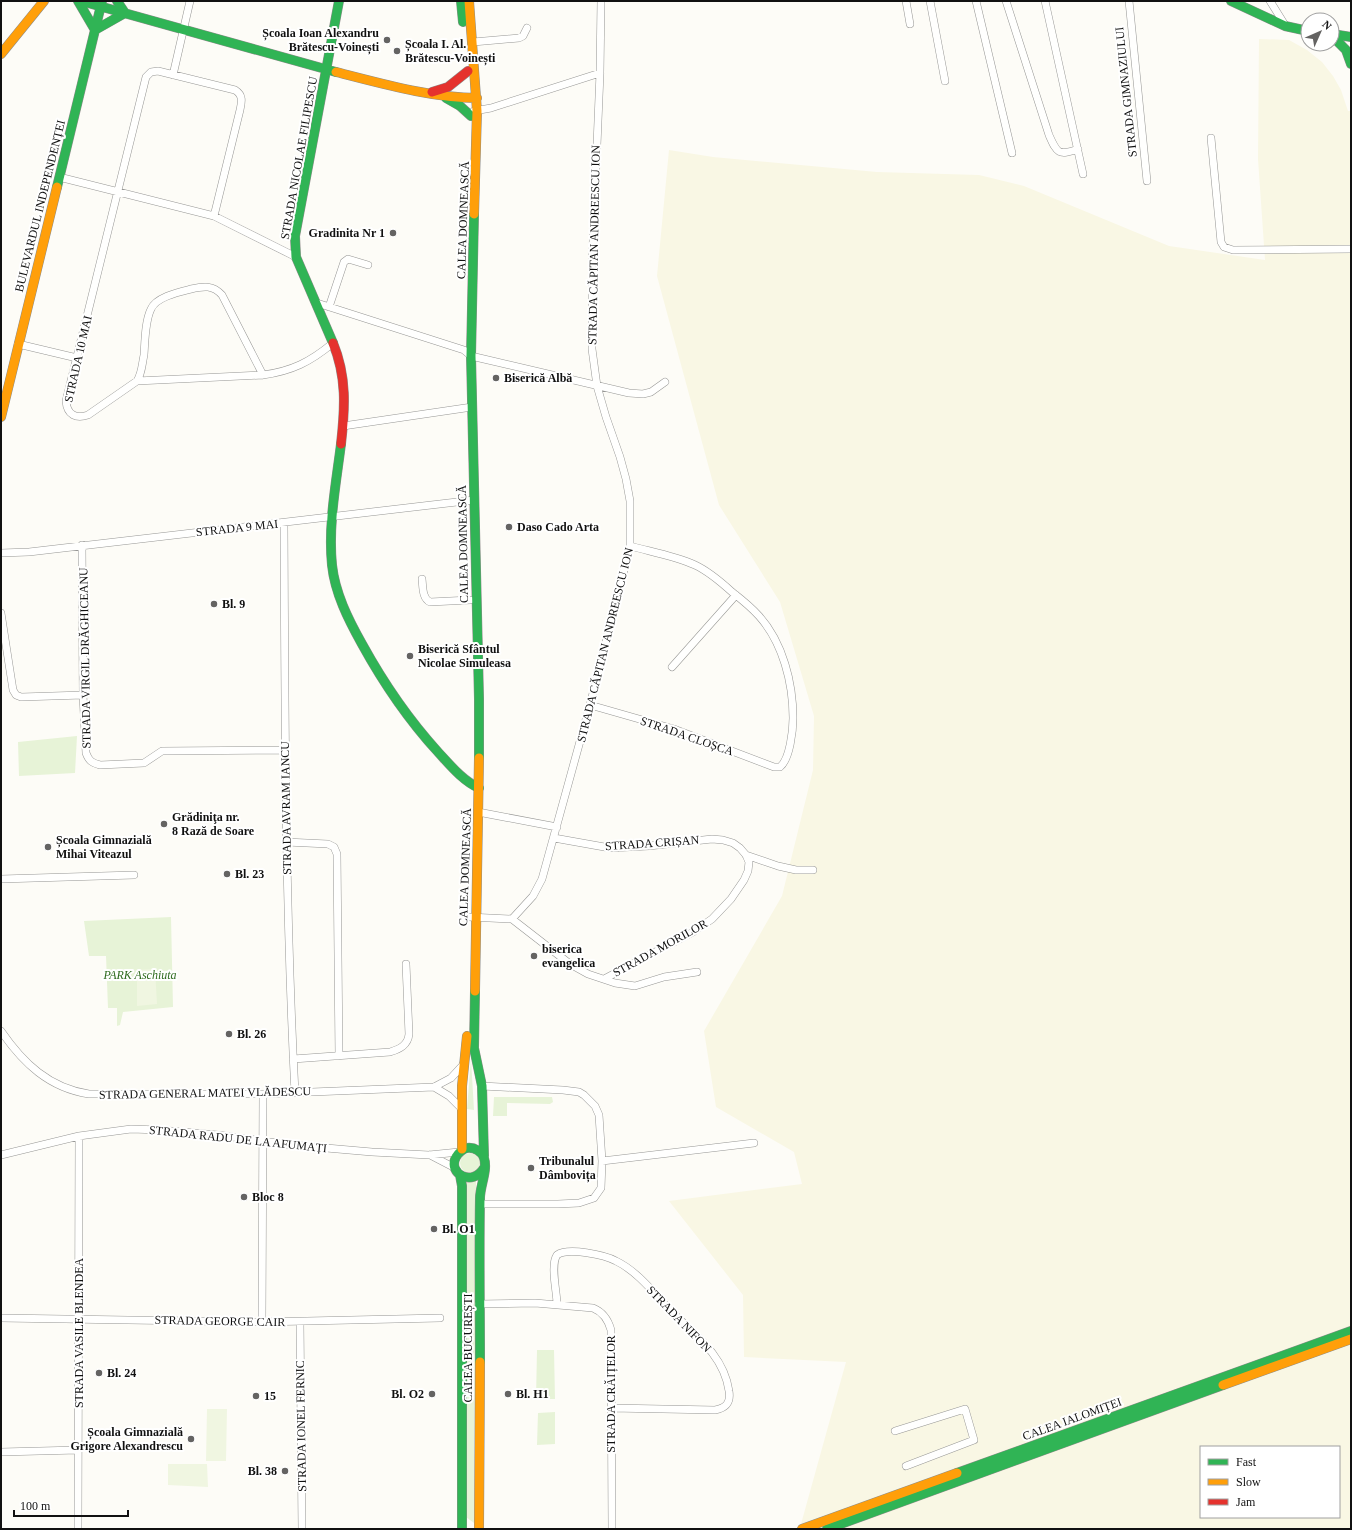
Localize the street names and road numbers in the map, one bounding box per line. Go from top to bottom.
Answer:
street label: STRADA GIMNAZIULUI [1112,26,1140,158]
street label: STRADA NICOLAE FILIPESCU [278,75,320,241]
street label: BULEVARDUL INDEPENDENȚEI [12,118,68,294]
street label: STRADA CĂPITAN ANDREESCU ION [585,145,603,345]
street label: CALEA DOMNEASCĂ [454,160,472,279]
street label: STRADA 10 MAI [61,314,95,404]
street label: CALEA DOMNEASCĂ [455,484,471,603]
street label: STRADA 9 MAI [195,517,279,539]
street label: STRADA CĂPITAN ANDREESCU ION [574,546,636,744]
street label: STRADA VIRGIL DRĂGHICEANU [76,567,94,749]
street label: STRADA CLOȘCA [639,713,736,759]
street label: STRADA AVRAM IANCU [278,741,294,875]
street label: CALEA DOMNEASCĂ [456,807,474,926]
street label: STRADA CRIȘAN [604,833,700,853]
street label: STRADA MORILOR [610,916,710,980]
street label: STRADA GENERAL MATEI VLĂDESCU [99,1084,312,1102]
street label: STRADA RADU DE LA AFUMAȚI [148,1123,328,1155]
street label: STRADA VASILE BLENDEA [72,1258,86,1408]
street label: STRADA NIFON [644,1283,714,1355]
street label: CALEA BUCUREȘTI [461,1293,475,1403]
street label: STRADA GEORGE CAIR [155,1313,285,1329]
street label: STRADA CRĂIȚELOR [604,1335,618,1453]
street label: STRADA IONEL FERNIC [293,1360,309,1492]
street label: CALEA IALOMIȚEI [1021,1395,1123,1443]

